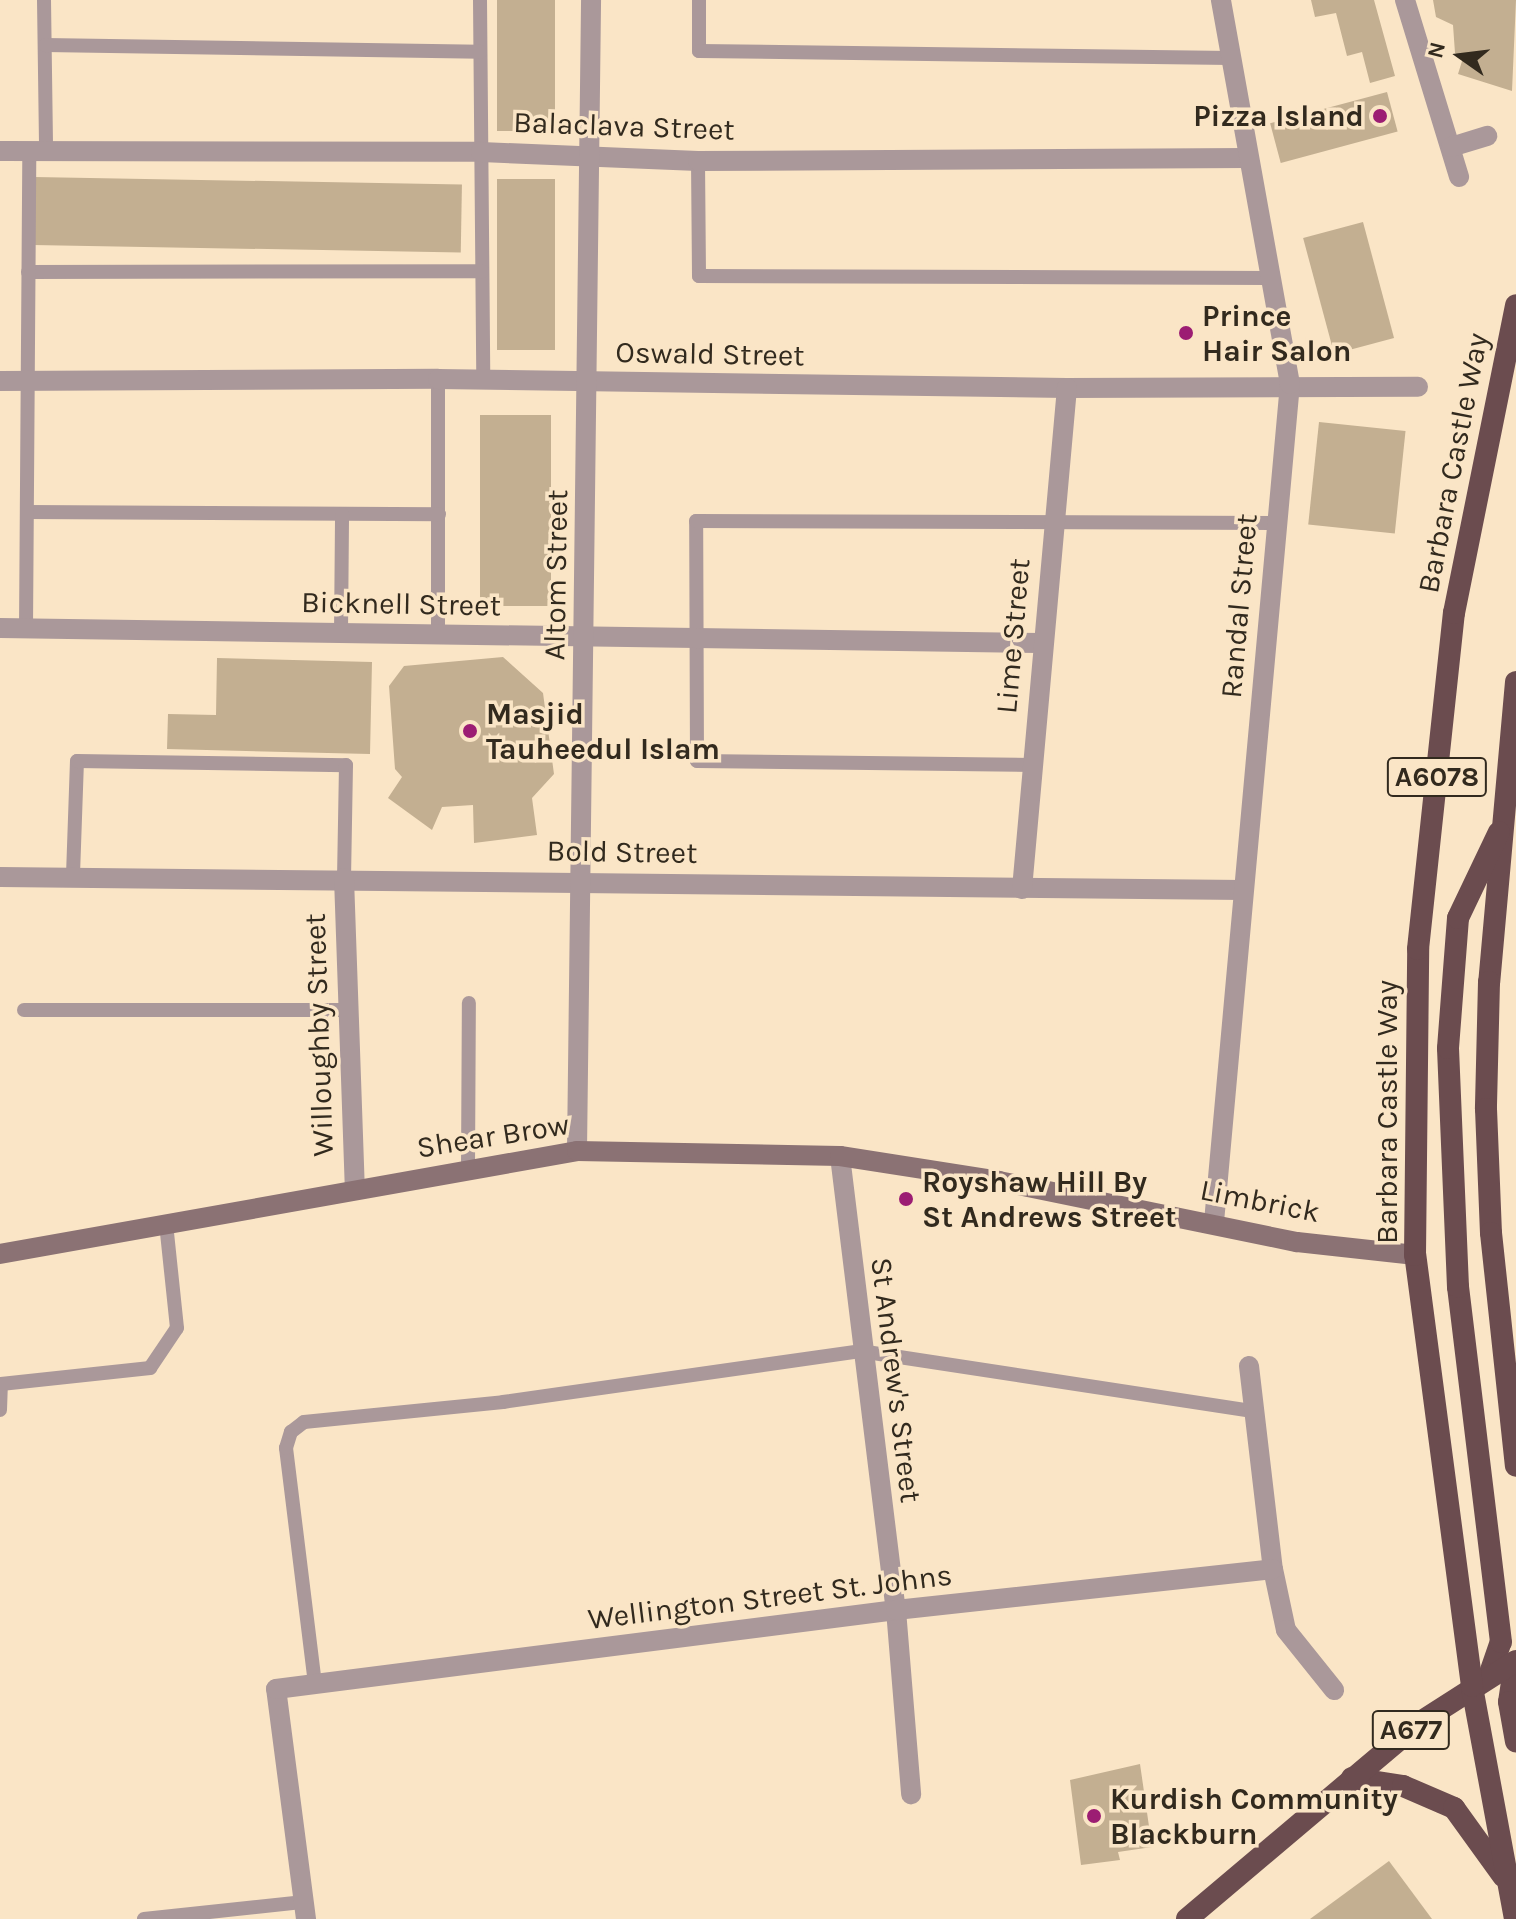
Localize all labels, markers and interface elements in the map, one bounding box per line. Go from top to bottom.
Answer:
north arrow [1420,16,1500,96]
text: N [1422,39,1451,61]
place label: Pizza Island [1193,98,1364,134]
street label: Balaclava Street [513,104,735,148]
marker: Pizza Island [1371,107,1389,125]
place label: Prince Hair Salon [1202,298,1351,368]
marker: Prince Hair Salon [1177,324,1195,342]
street label: Barbara Castle Way [1410,330,1496,596]
street label: Oswald Street [615,334,805,374]
street label: Altom Street [537,489,575,661]
street label: Randal Street [1213,512,1265,700]
street label: Lime Street [988,557,1038,715]
street label: Bicknell Street [301,584,501,624]
place label: Masjid Tauheedul Islam [486,696,720,766]
marker: Masjid Tauheedul Islam [461,722,479,740]
road number: A6078 [1385,753,1489,801]
street label: Bold Street [546,833,698,871]
street label: Willoughby Street [297,913,341,1157]
street label: Barbara Castle Way [1369,980,1405,1244]
street label: Shear Brow [414,1106,572,1166]
place label: Royshaw Hill By St Andrews Street [922,1164,1177,1234]
street label: Limbrick [1197,1172,1323,1230]
marker: Royshaw Hill By St Andrews Street [897,1190,915,1208]
street label: St Andrew's Street [863,1255,929,1505]
street label: Wellington Street St. Johns [586,1557,954,1637]
road number: A677 [1371,1706,1451,1754]
place label: Kurdish Community Blackburn [1110,1781,1398,1852]
marker: Kurdish Community Blackburn [1085,1807,1103,1825]

